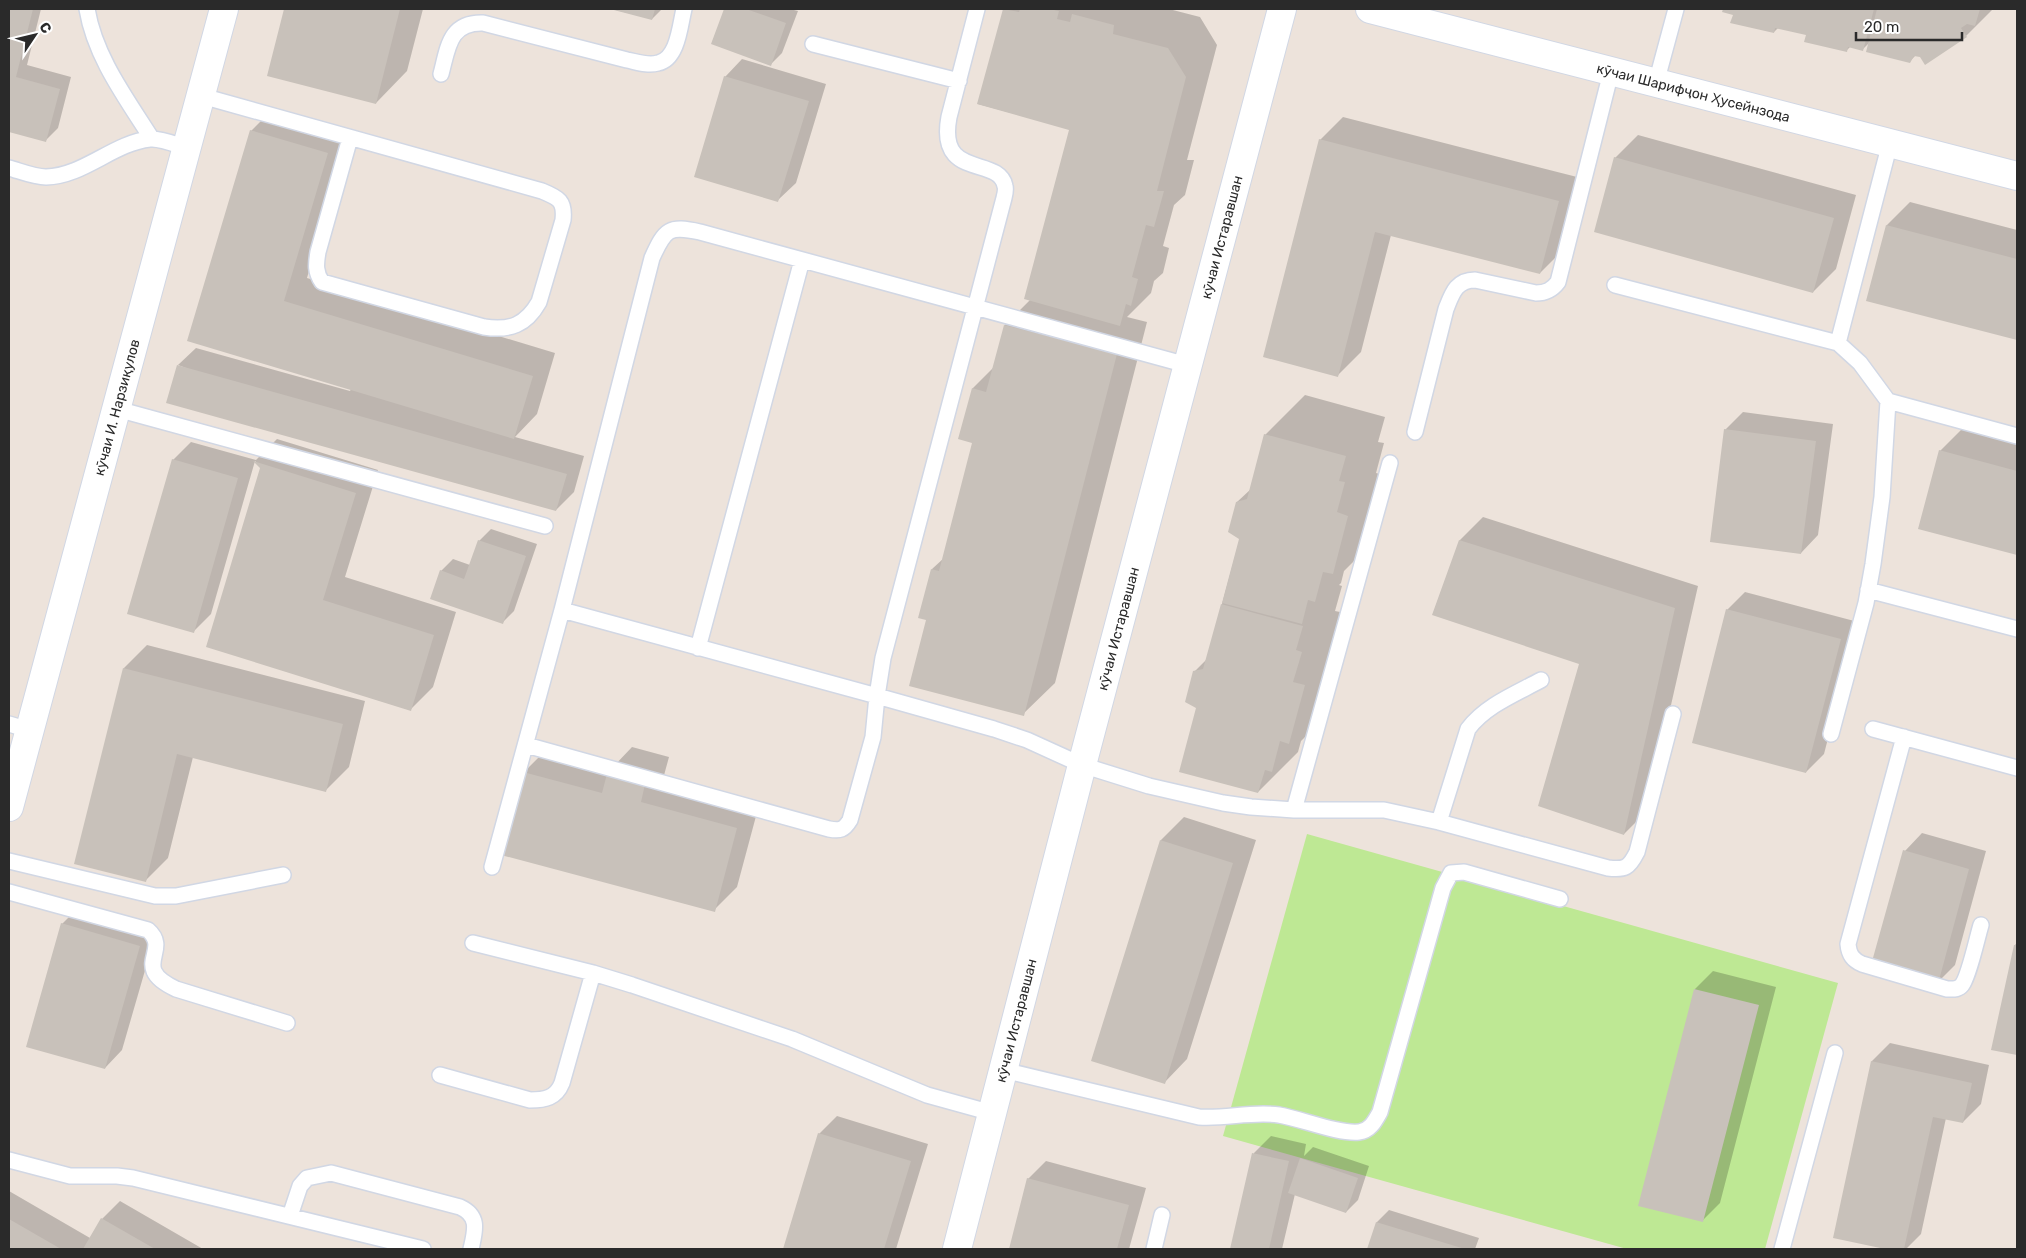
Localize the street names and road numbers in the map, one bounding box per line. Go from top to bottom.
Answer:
street label: кӯчаи Шарифҷон Ҳусейнзода [1595,59,1792,126]
street label: кӯчаи Истаравшан [1197,174,1246,301]
street label: кӯчаи И. Нарзиқулов [90,337,143,477]
street label: кӯчаи Истаравшан [1094,565,1143,692]
street label: кӯчаи Истаравшан [992,957,1040,1084]

